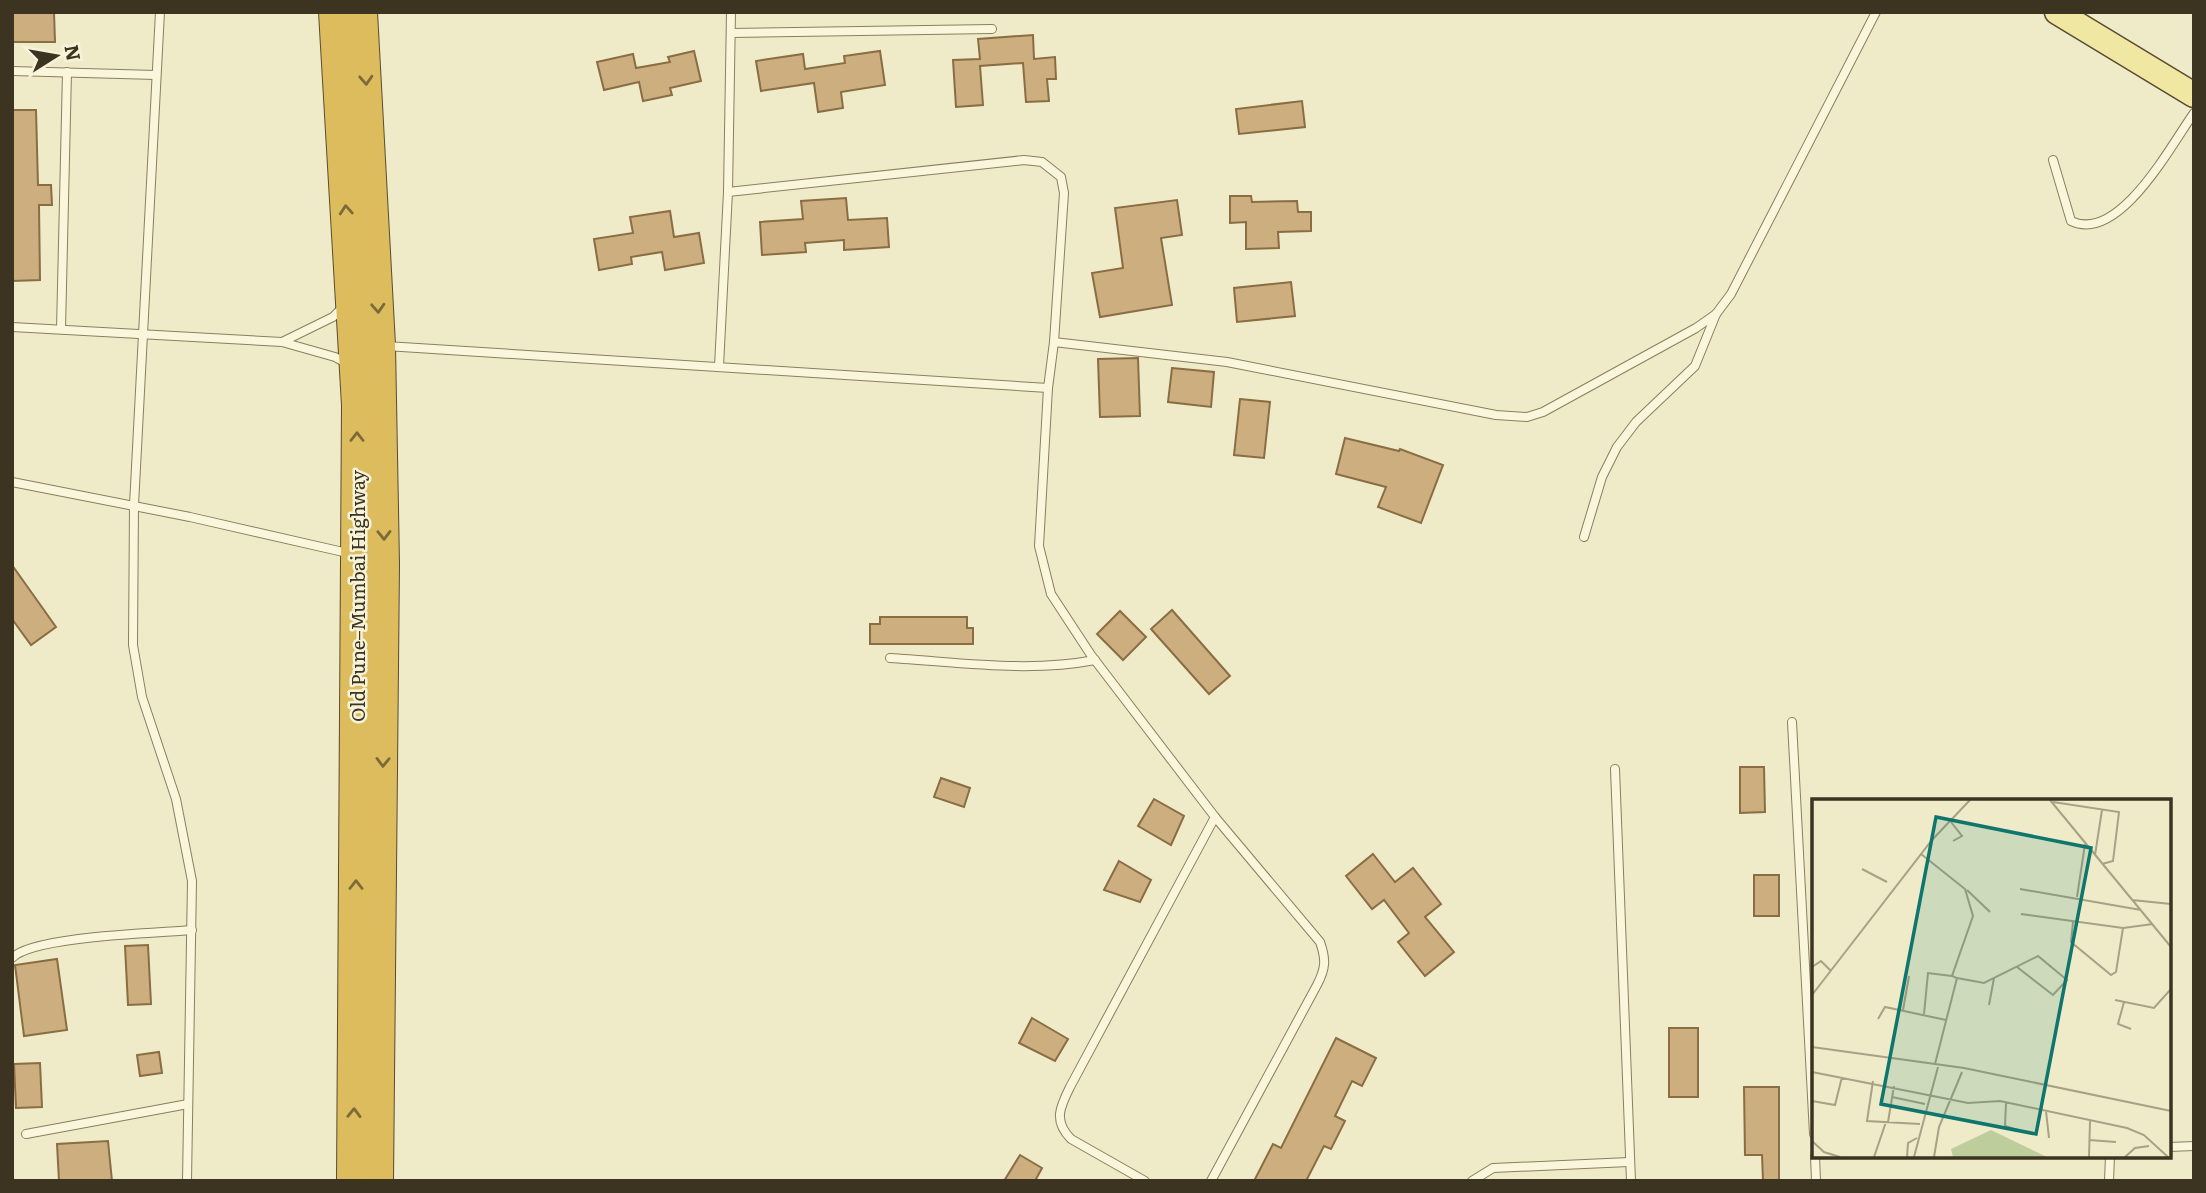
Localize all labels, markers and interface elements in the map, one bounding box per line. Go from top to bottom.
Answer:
north arrow [21,21,91,91]
text: N [58,42,89,63]
one-way arrow [358,75,373,86]
one-way arrow [339,204,354,215]
one-way arrow [370,302,385,313]
one-way arrow [349,431,365,442]
street label: Old Pune–Mumbai Highway [343,470,371,722]
one-way arrow [376,530,391,541]
one-way arrow [375,758,391,768]
inset map [1812,799,2171,1158]
one-way arrow [349,879,364,890]
one-way arrow [346,1107,362,1117]

